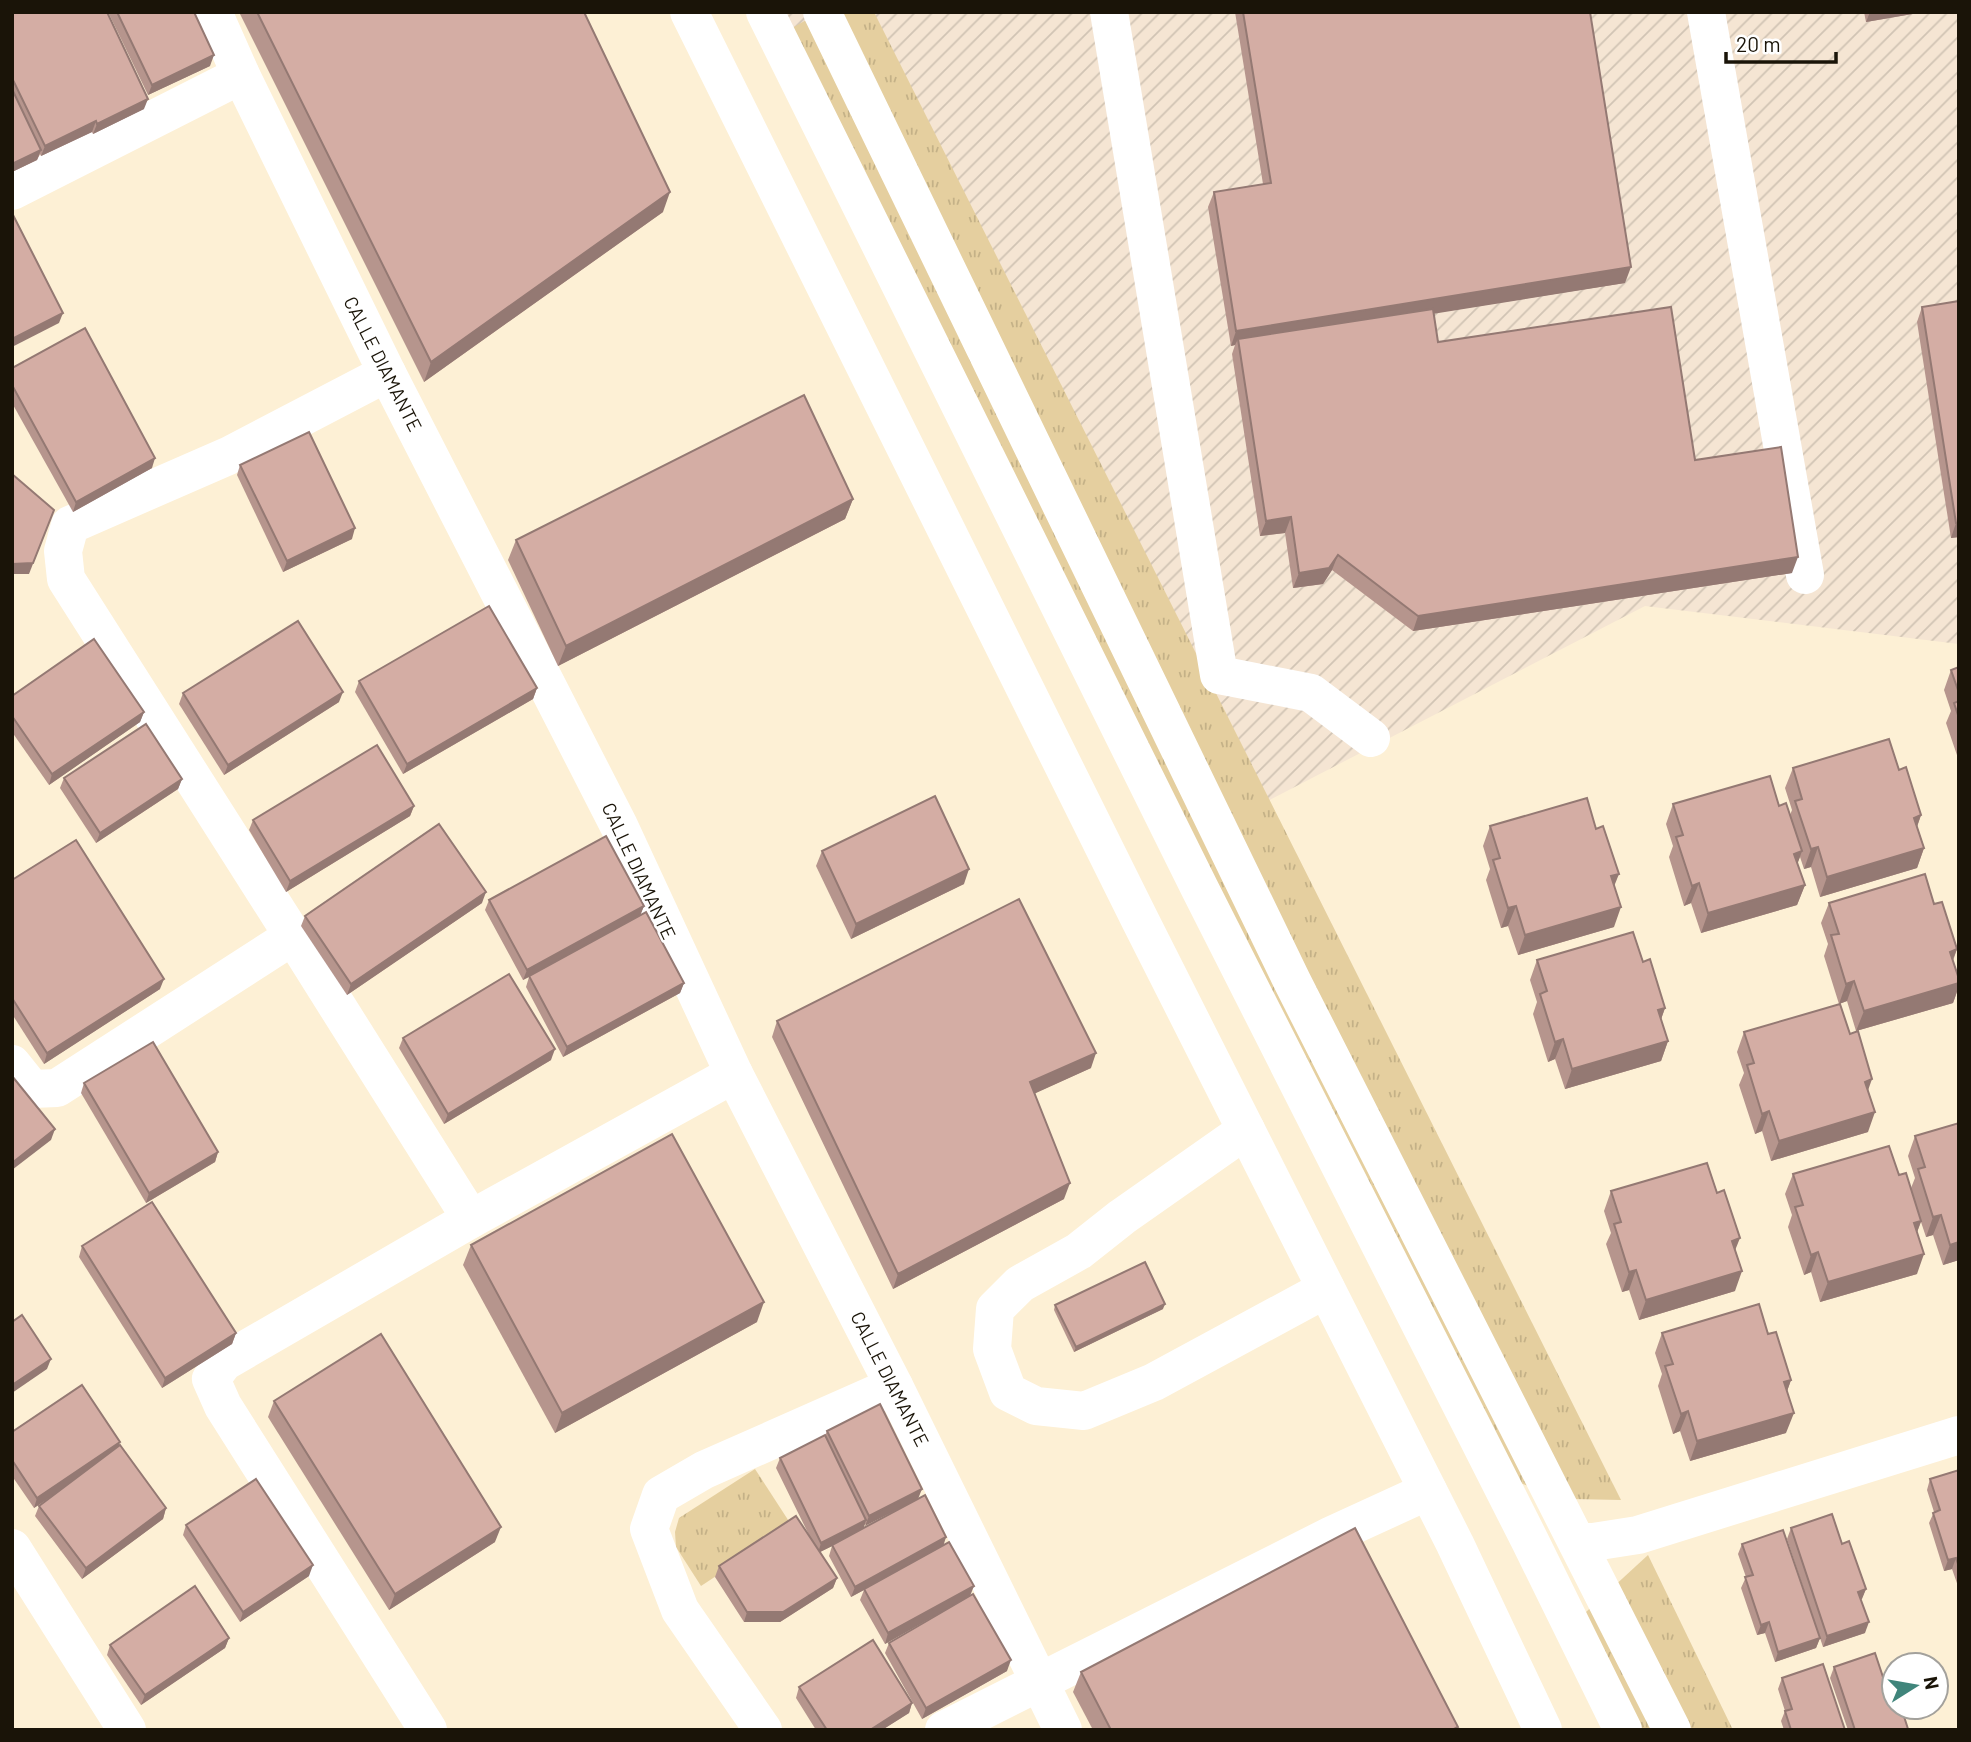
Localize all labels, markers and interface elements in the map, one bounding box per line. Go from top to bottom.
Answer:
scale bar [1726,21,1836,65]
text: 20 m [1736,31,1781,56]
street label: CALLE DIAMANTE [340,292,427,435]
street label: CALLE DIAMANTE [598,799,681,943]
street label: CALLE DIAMANTE [847,1307,934,1450]
north arrow [1880,1651,1950,1721]
text: N [1920,1674,1945,1691]

